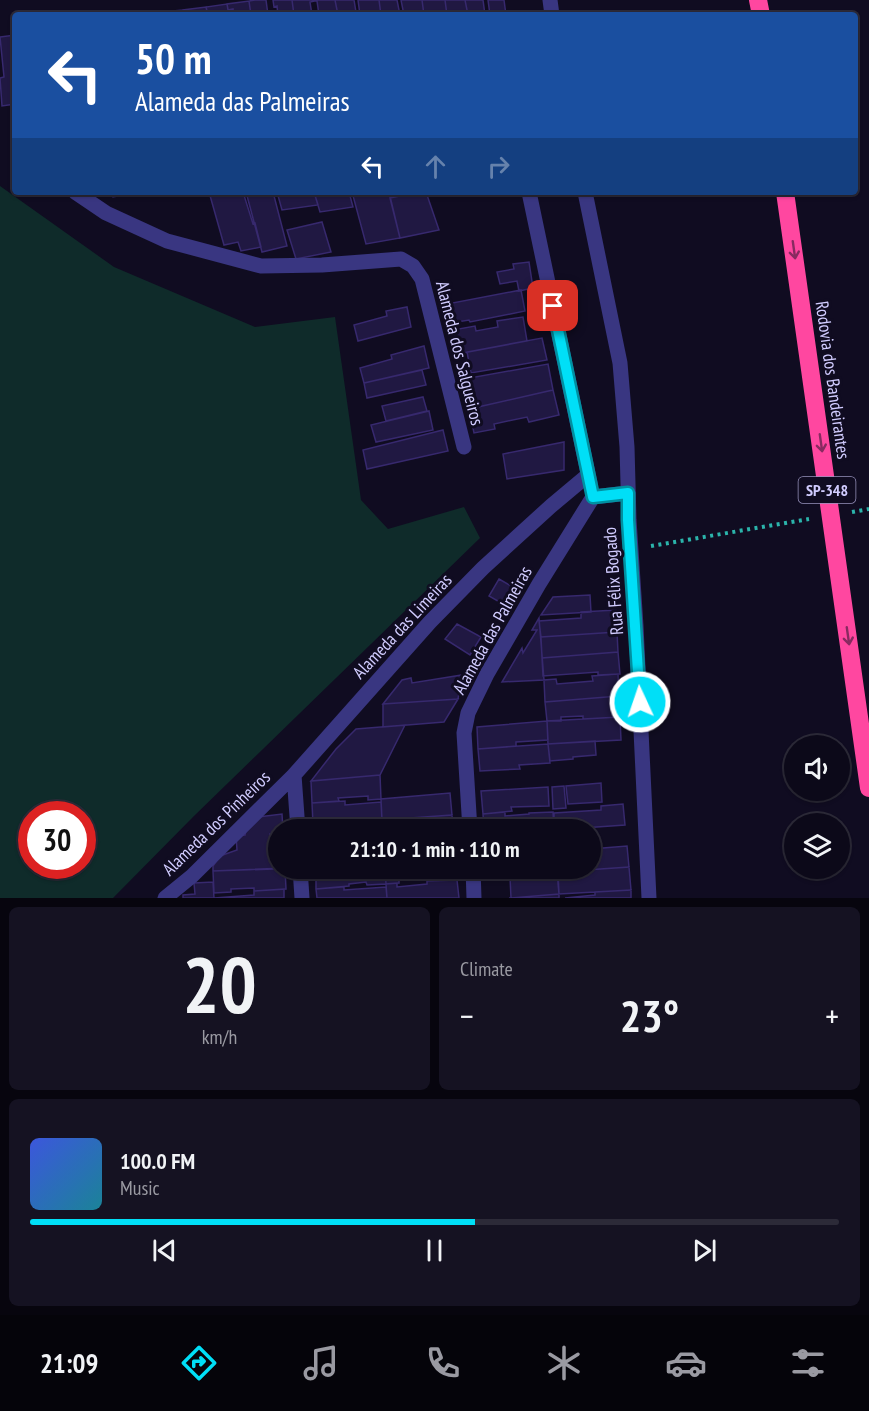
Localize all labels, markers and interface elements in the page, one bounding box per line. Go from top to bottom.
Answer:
text: 50 m [135,31,212,86]
icon: left [36,36,114,114]
text: Alameda das Palmeiras [135,84,350,118]
icon: left [356,150,389,183]
icon: ahead [419,150,452,183]
icon: right [482,150,515,183]
one-way arrow [788,240,799,259]
street label: Alameda dos Salgueiros [431,278,489,428]
pin [527,280,578,331]
icon: arrive [536,289,569,322]
street label: Rodovia dos Bandeirantes [811,299,855,461]
one-way arrow [815,433,826,452]
road number: SP-348 [798,477,856,503]
street label: Rua Félix Bogado [598,526,628,636]
street label: Alameda das Palmeiras [447,562,537,698]
street label: Alameda das Limeiras [347,569,457,683]
one-way arrow [842,626,853,646]
position arrow [608,670,672,734]
map controls [784,735,850,879]
button: sound [784,735,850,801]
street label: Alameda dos Pinheiros [157,766,275,880]
speed limit sign: 30 [18,801,96,879]
button: layers [784,813,850,879]
text: 21:10 · 1 min · 110 m [349,835,520,863]
text: 20 [182,934,257,1035]
text: Climate [460,956,513,982]
text: 23° [620,986,679,1044]
text: − [460,994,474,1037]
text: + [825,994,839,1037]
text: km/h [202,1024,237,1050]
text: 100.0 FM [120,1147,195,1175]
text: Music [120,1175,160,1201]
icon: previous [148,1234,181,1267]
icon: pause [418,1234,451,1267]
icon: next [688,1234,721,1267]
icon: directions [178,1342,220,1384]
icon: music [300,1342,342,1384]
icon: phone [422,1342,464,1384]
icon: climate [543,1342,585,1384]
icon: car [665,1342,707,1384]
icon: filters [787,1342,829,1384]
text: 21:09 [40,1346,98,1380]

